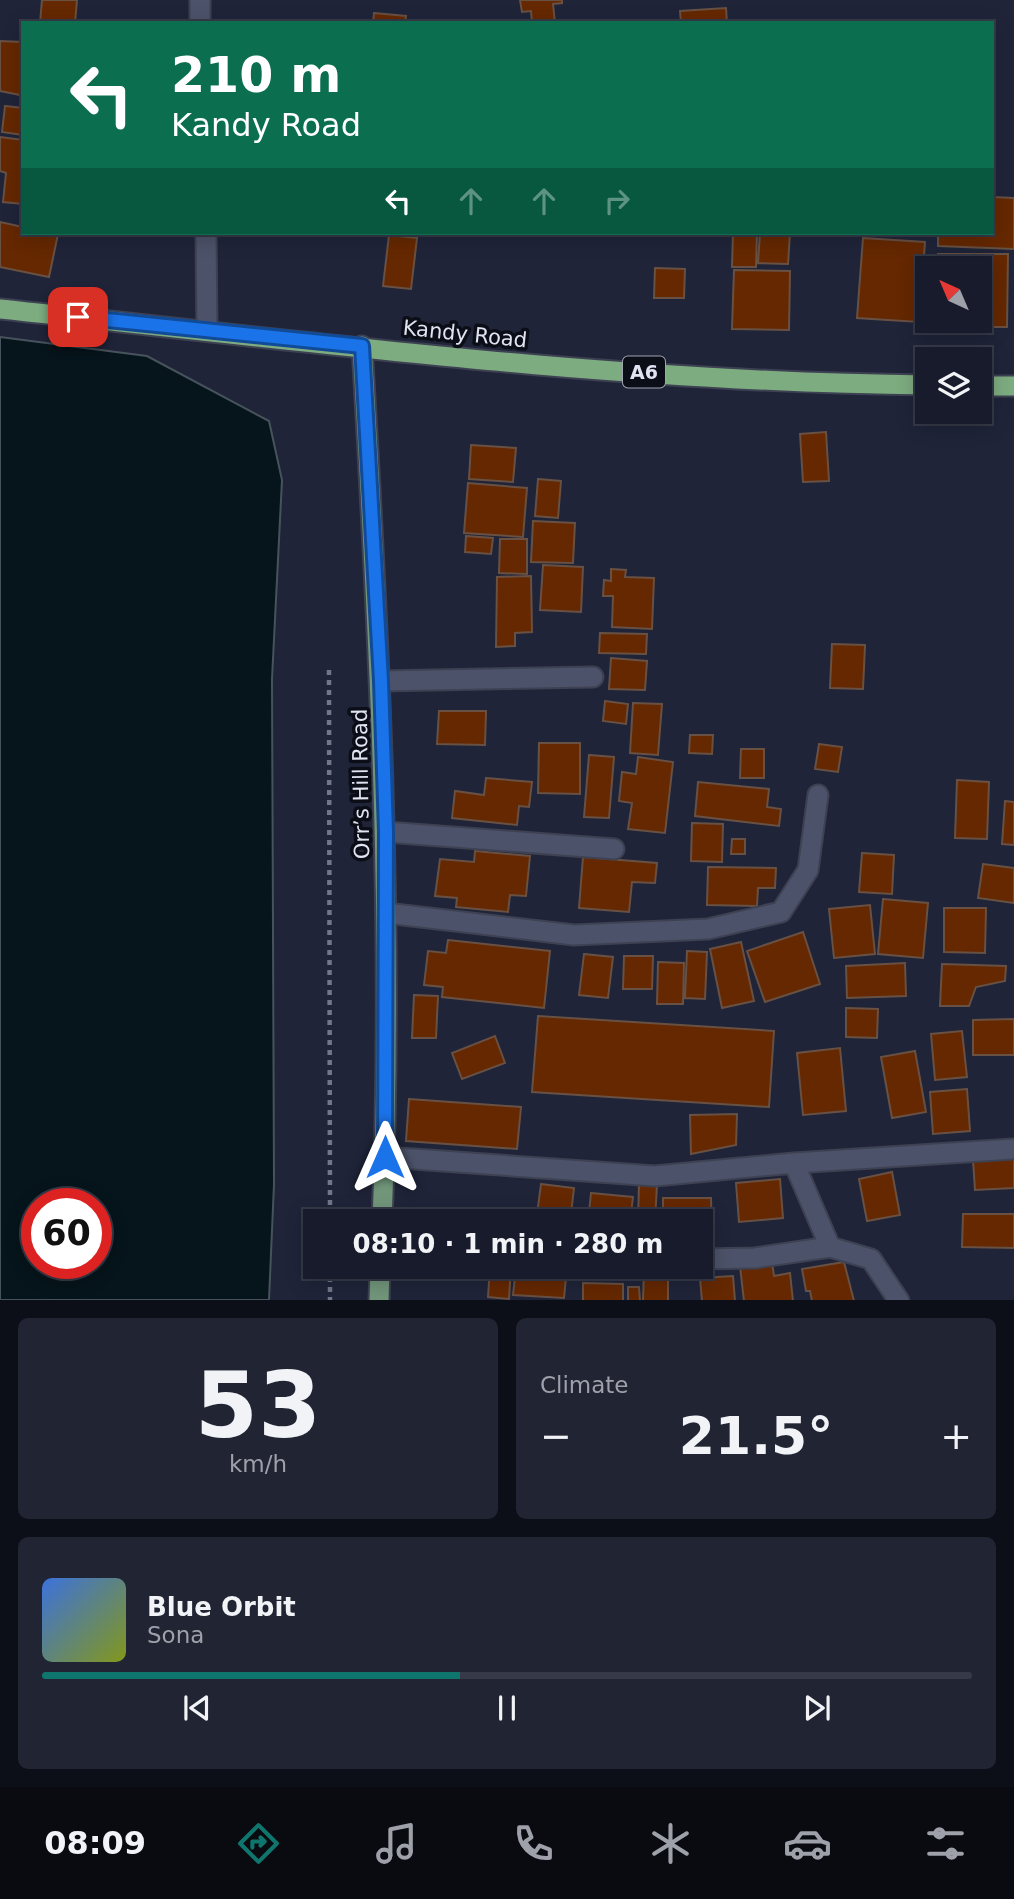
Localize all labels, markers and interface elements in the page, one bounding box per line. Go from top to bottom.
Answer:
text: 210 m [171,47,341,104]
icon: left [56,49,147,140]
text: Kandy Road [171,106,361,144]
icon: left [379,182,417,220]
icon: ahead [452,182,490,220]
icon: ahead [525,182,563,220]
icon: right [598,182,636,220]
north arrow [915,256,992,332]
map controls [915,256,992,424]
pin [48,287,108,347]
icon: arrive [59,298,97,336]
street label: Kandy Road [402,316,528,352]
button: layers [915,347,992,424]
road number: A6 [623,356,665,388]
street label: Orr’s Hill Road [348,709,374,859]
position arrow [348,1120,422,1194]
speed limit sign: 60 [21,1188,112,1279]
text: 08:10 · 1 min · 280 m [353,1229,663,1259]
text: 53 [195,1353,321,1458]
text: Climate [540,1372,629,1398]
text: 21.5° [679,1406,833,1466]
text: − [540,1414,572,1458]
text: + [940,1414,972,1458]
text: km/h [229,1451,287,1477]
text: Blue Orbit [147,1592,296,1622]
text: Sona [147,1622,204,1648]
icon: previous [178,1689,216,1727]
icon: pause [488,1689,526,1727]
icon: next [798,1689,836,1727]
icon: directions [234,1819,283,1868]
icon: music [372,1819,421,1868]
icon: phone [509,1819,558,1868]
icon: climate [646,1819,695,1868]
icon: car [783,1819,832,1868]
icon: filters [921,1819,970,1868]
text: 08:09 [44,1824,146,1862]

